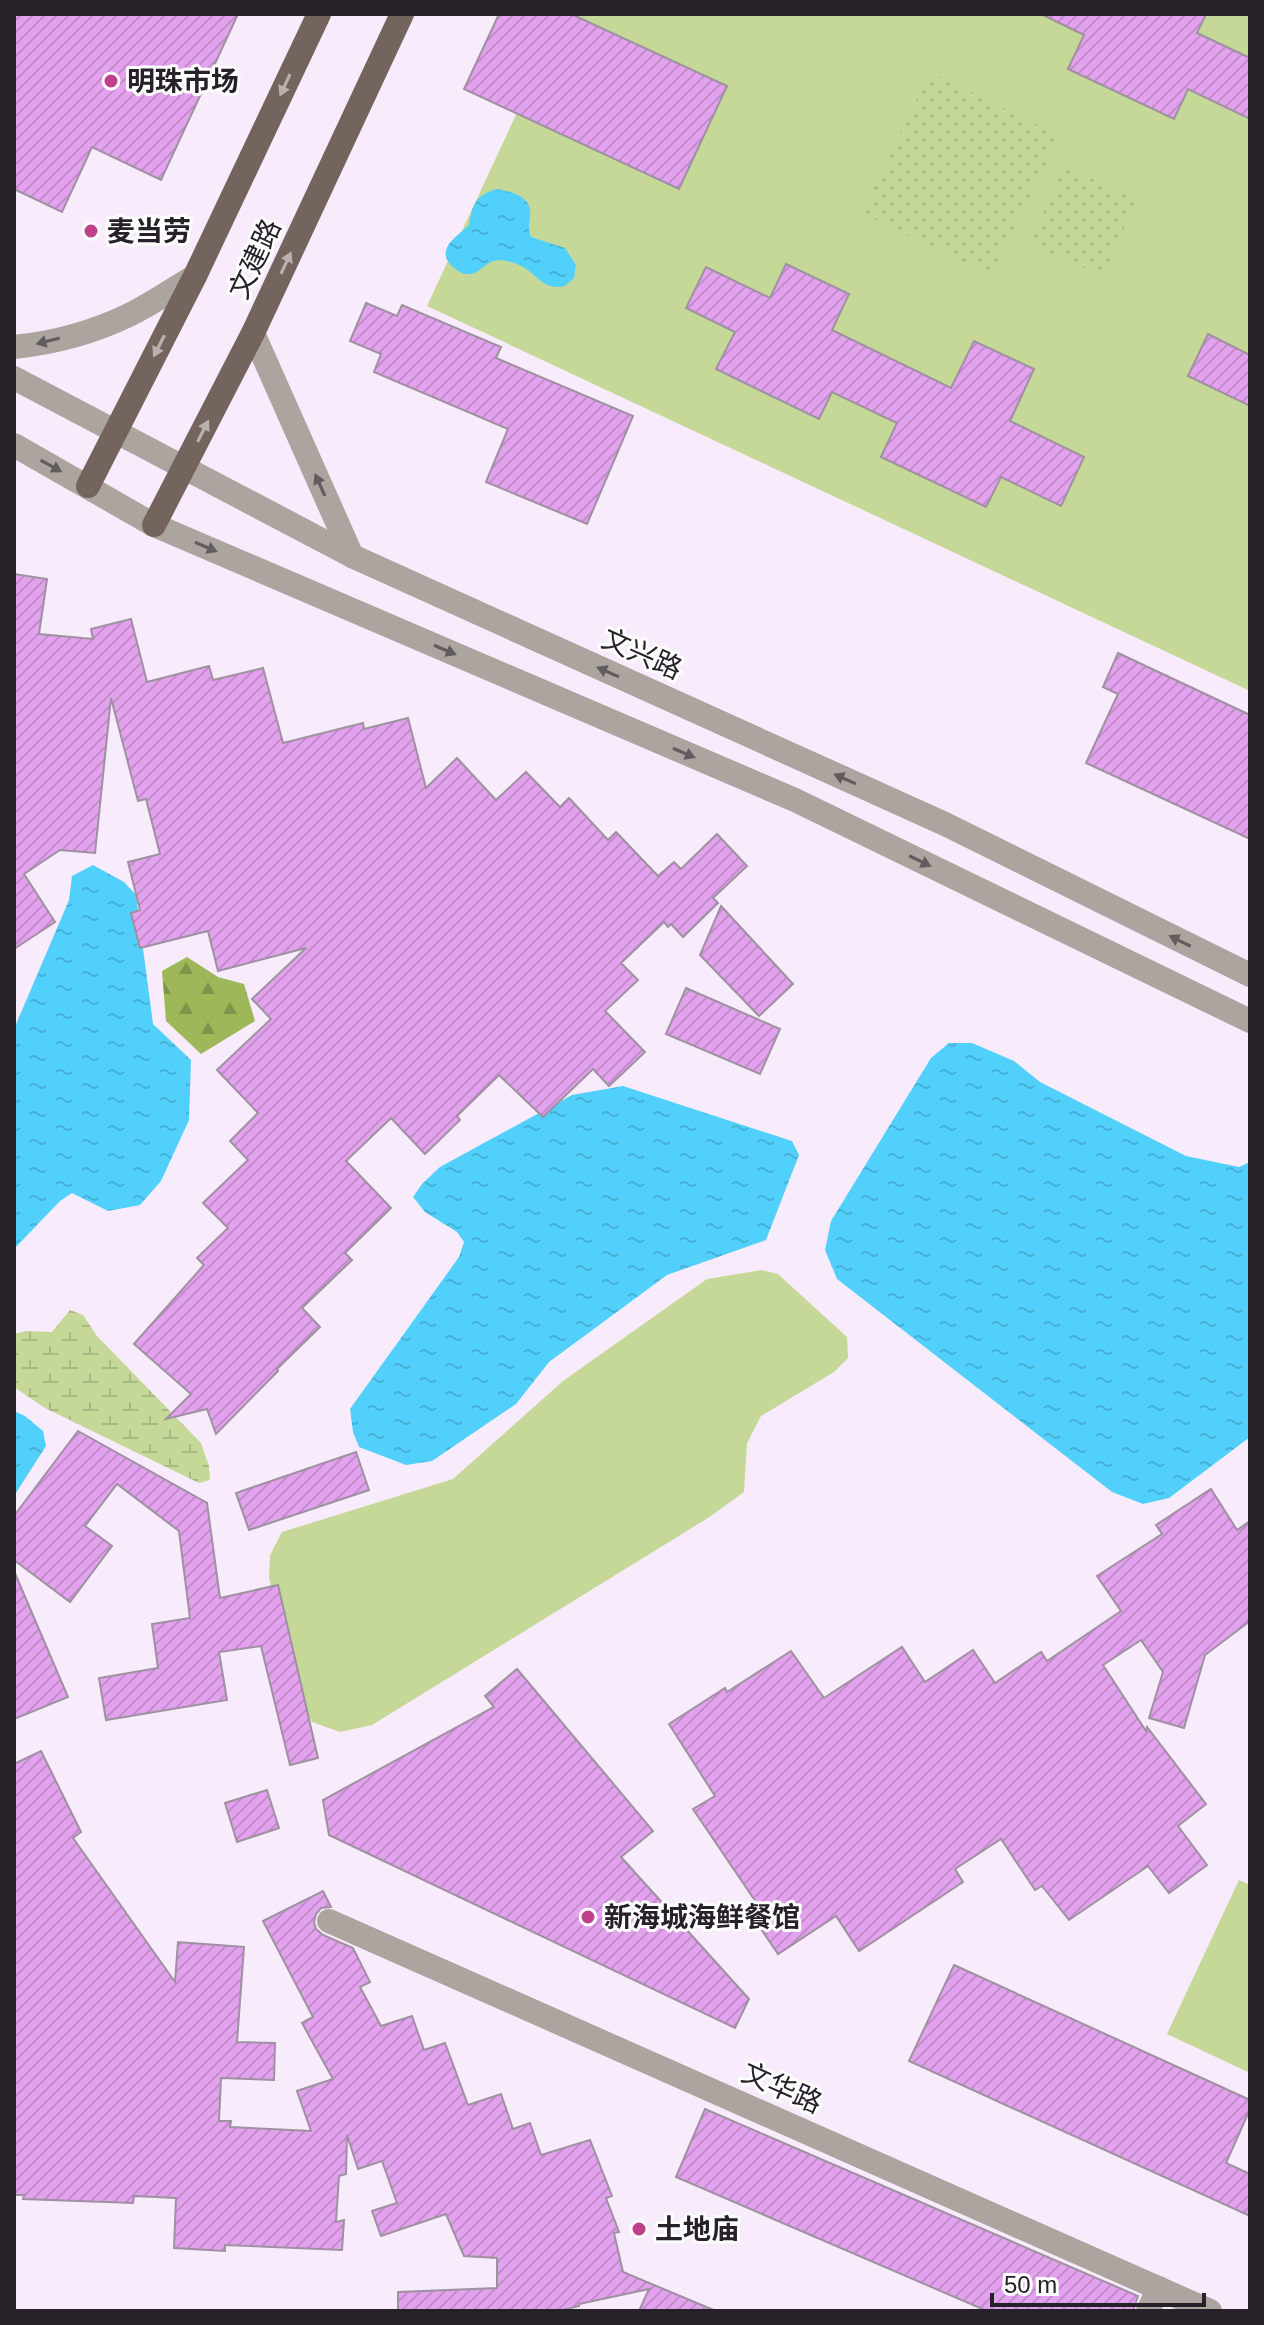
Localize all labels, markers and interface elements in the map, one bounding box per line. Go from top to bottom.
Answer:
place label: 明珠市场 [127,66,239,97]
marker: 明珠市场 [102,72,120,90]
one-way arrow [278,73,292,96]
street label: 文建路 [223,214,287,304]
place label: 麦当劳 [107,216,191,247]
marker: 麦当劳 [82,222,100,240]
one-way arrow [279,251,293,274]
one-way arrow [153,334,166,357]
one-way arrow [35,336,60,348]
one-way arrow [196,419,209,442]
one-way arrow [39,459,62,472]
one-way arrow [313,473,327,497]
one-way arrow [194,541,218,554]
street label: 文兴路 [597,623,687,685]
one-way arrow [433,643,457,656]
one-way arrow [596,665,620,679]
one-way arrow [672,746,696,759]
one-way arrow [833,772,857,786]
one-way arrow [909,854,932,868]
one-way arrow [1169,934,1192,947]
place label: 新海城海鲜餐馆 [604,1902,800,1933]
marker: 新海城海鲜餐馆 [579,1908,597,1926]
street label: 文华路 [737,2057,827,2119]
place label: 土地庙 [655,2214,739,2245]
marker: 土地庙 [630,2220,648,2238]
scale bar [992,2257,1204,2307]
text: 50 m [1004,2271,1057,2298]

